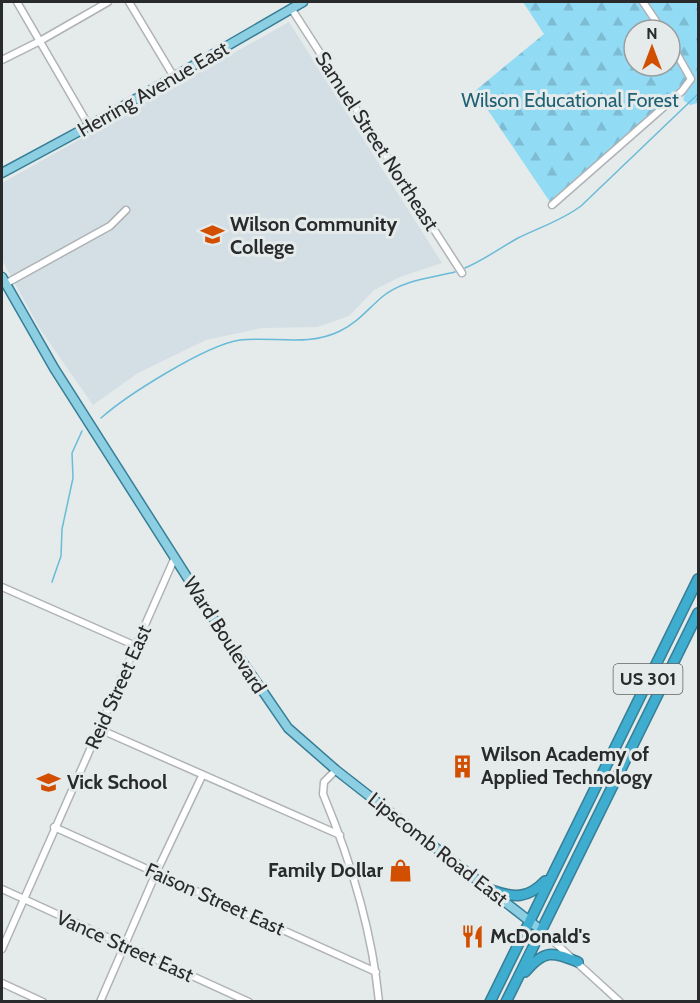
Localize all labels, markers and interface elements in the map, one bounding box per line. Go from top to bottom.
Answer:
north arrow [622,18,682,78]
text: N [646,24,658,43]
street label: Herring Avenue East [73,36,233,142]
street label: Samuel Street Northeast [310,47,444,235]
park label: Wilson Educational Forest [461,88,679,112]
place label: Wilson Community College [230,212,397,259]
school or university icon: Wilson Community College [199,222,225,248]
street label: Ward Boulevard [178,572,272,698]
street label: Reid Street East [80,621,156,753]
road number: US 301 [614,664,682,694]
place label: Wilson Academy of Applied Technology [481,742,653,789]
building icon: Wilson Academy of Applied Technology [450,753,476,779]
school or university icon: Vick School [36,769,62,795]
place label: Vick School [67,770,167,794]
street label: Lipscomb Road East [363,787,513,911]
shop icon: Family Dollar [388,857,414,883]
street label: Faison Street East [142,858,288,941]
place label: Family Dollar [268,858,383,882]
street label: Vance Street East [53,905,197,987]
restaurant icon: McDonald's [459,923,485,949]
place label: McDonald's [490,924,591,948]

